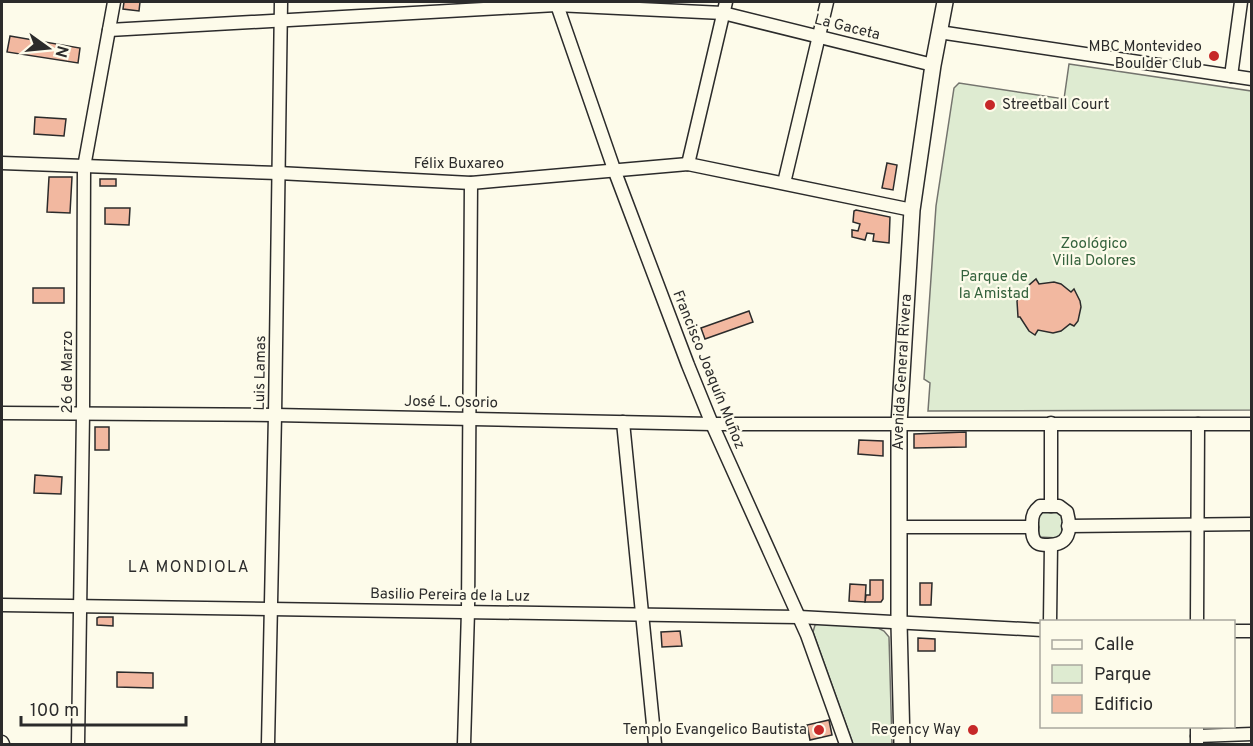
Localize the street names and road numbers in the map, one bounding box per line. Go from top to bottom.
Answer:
street label: La Gaceta [812,11,882,45]
street label: Félix Buxareo [414,155,504,174]
street label: Francisco Joaquín Muñoz [667,288,749,452]
street label: Avenida General Rivera [889,293,916,450]
street label: 26 de Marzo [59,331,78,413]
street label: Luis Lamas [251,335,271,411]
street label: José L. Osorio [404,393,498,413]
street label: Basilio Pereira de la Luz [370,585,530,607]

